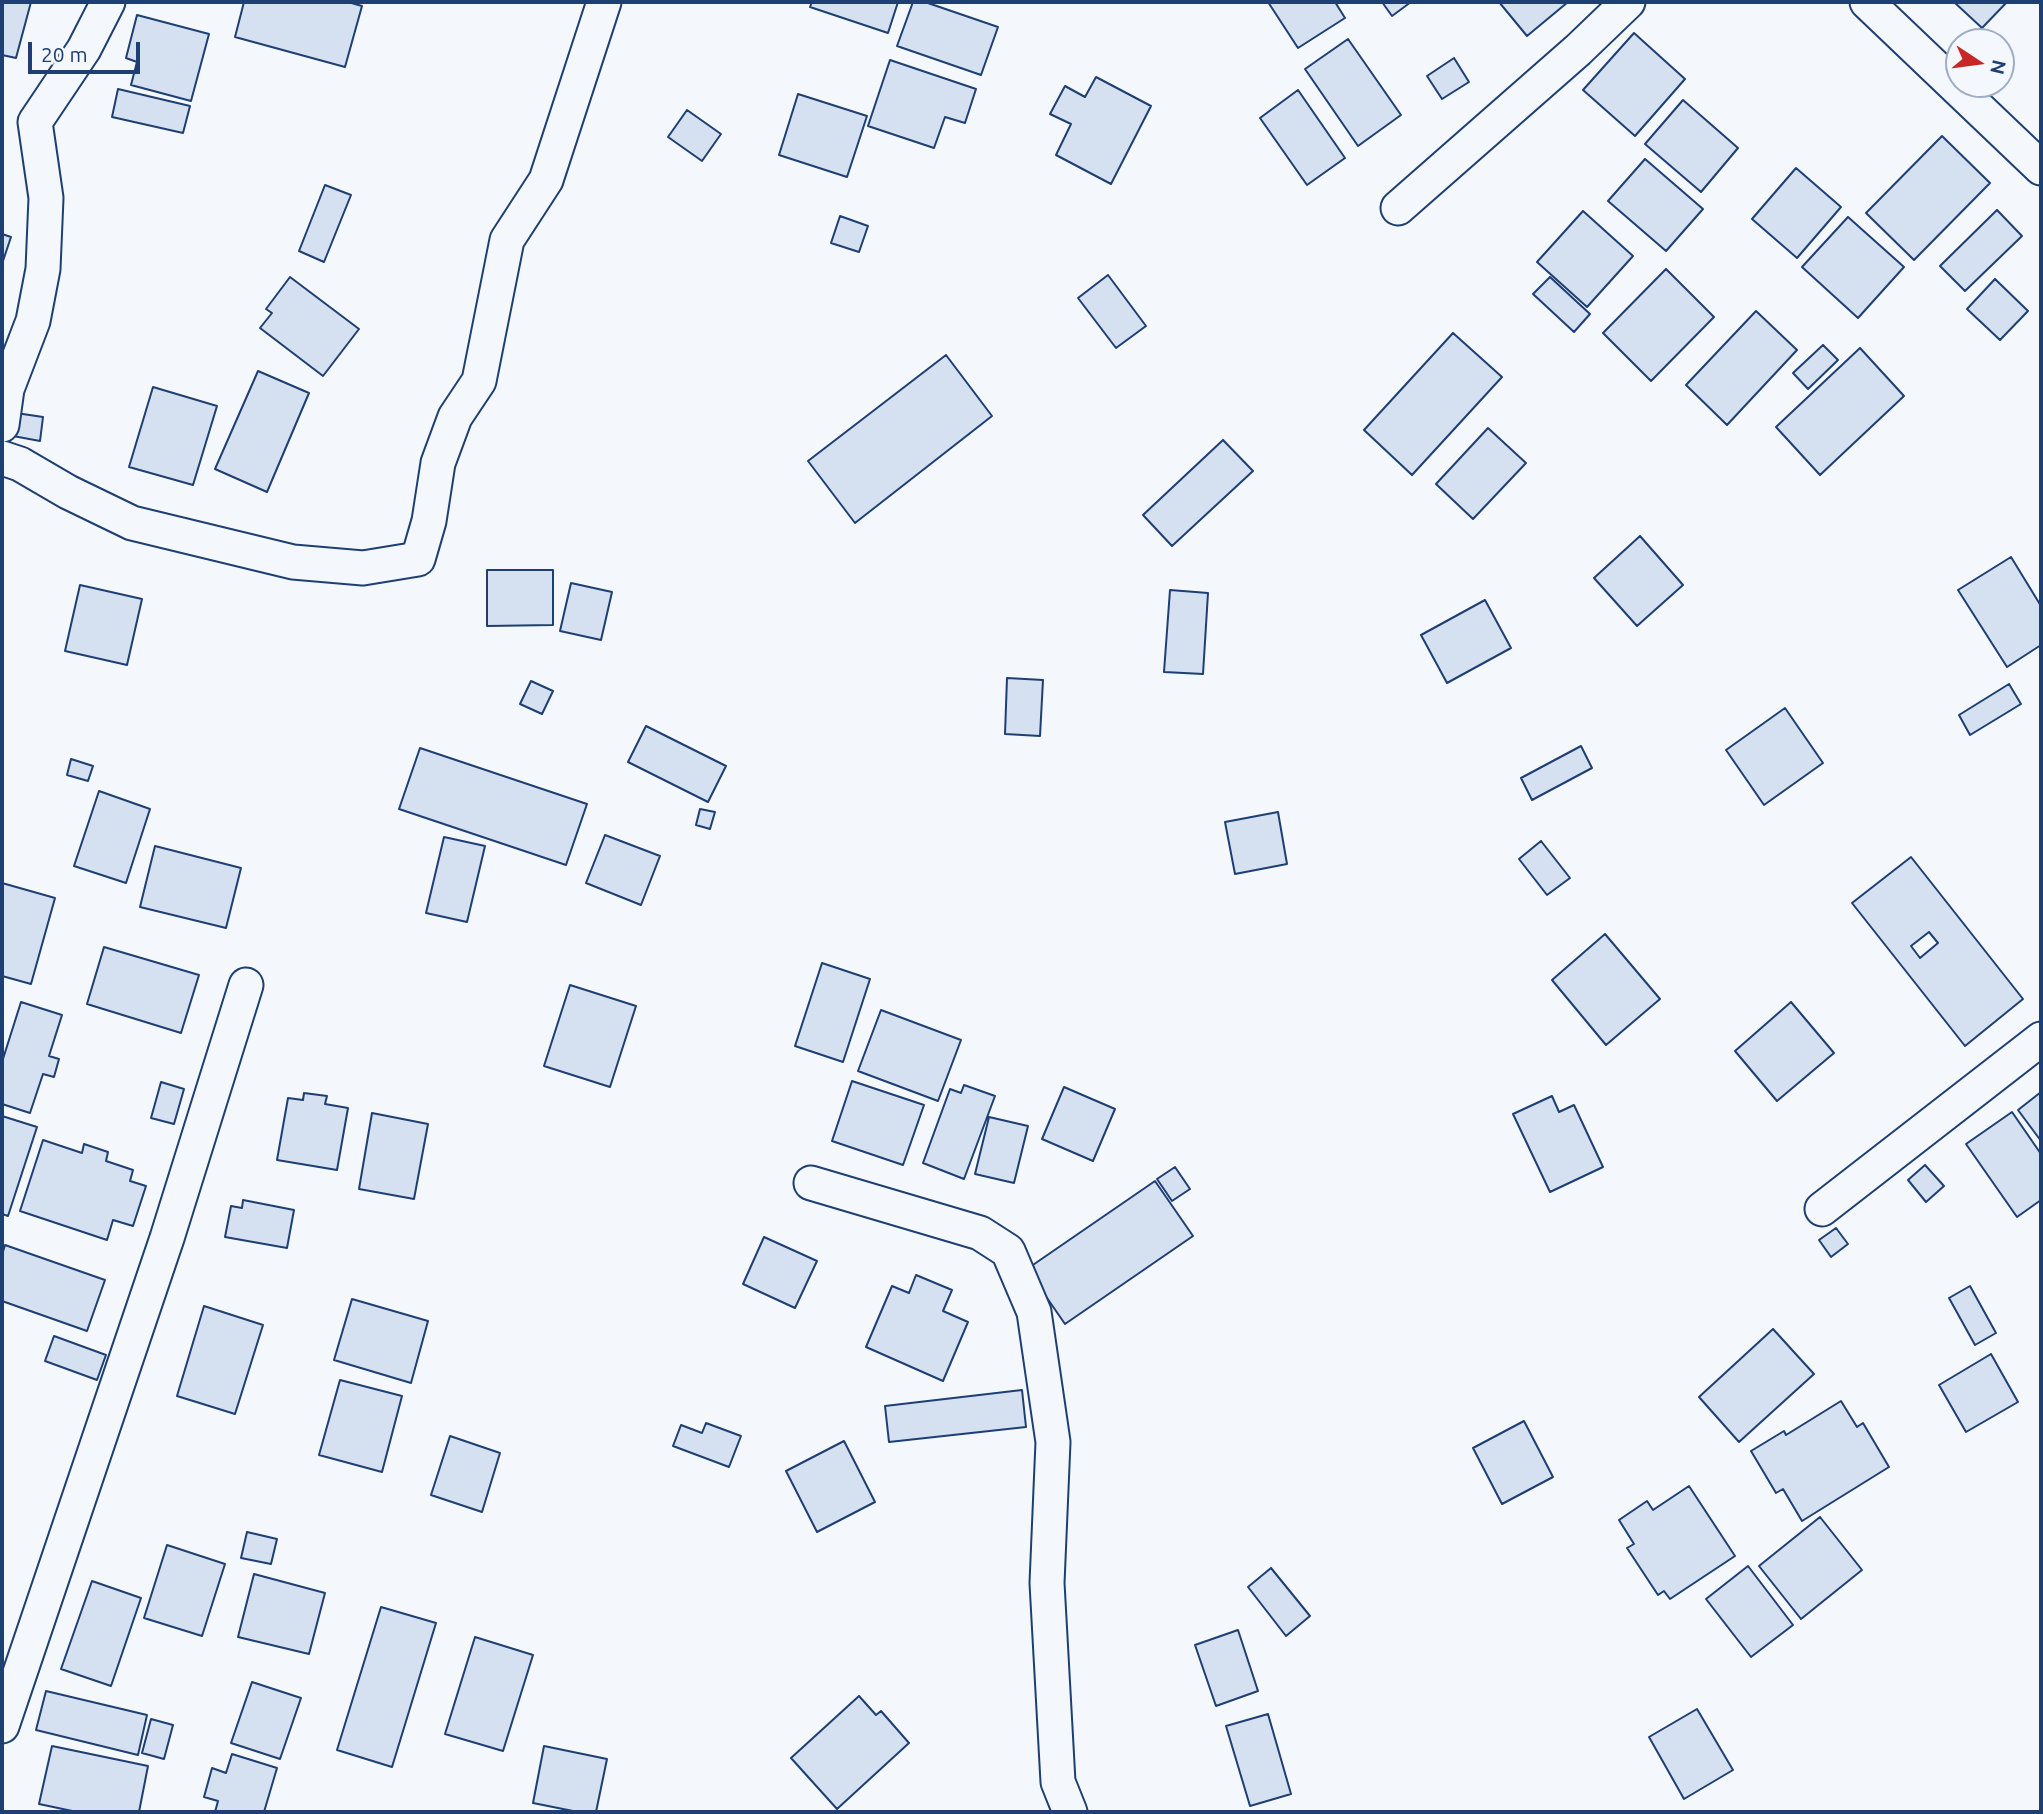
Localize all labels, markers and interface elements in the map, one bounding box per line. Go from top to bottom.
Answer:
scale bar [32,28,144,72]
north arrow [1945,28,2015,98]
text: 20 m [41,42,88,66]
text: N [1986,58,2011,77]

